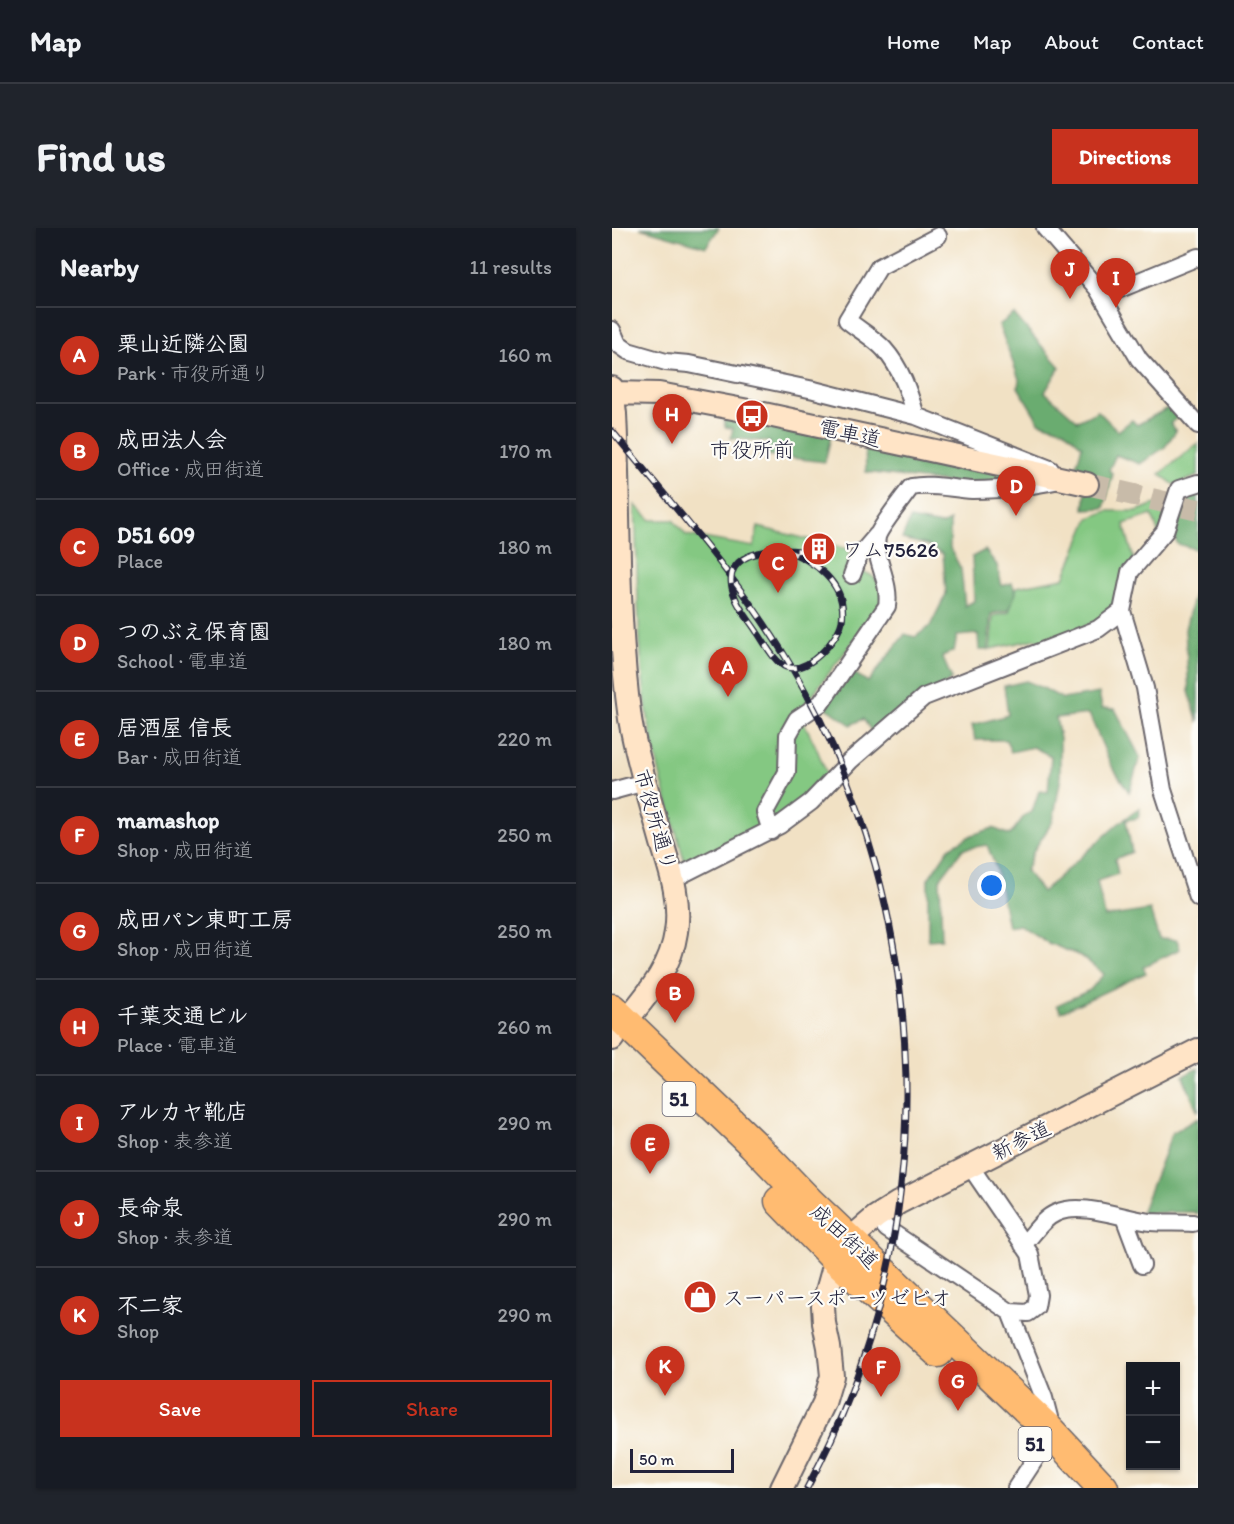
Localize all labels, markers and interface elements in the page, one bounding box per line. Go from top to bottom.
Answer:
text: Map [30,24,81,58]
text: Home [887,29,940,54]
text: Map [973,29,1012,54]
text: About [1045,29,1099,54]
text: Contact [1132,29,1204,54]
button: Directions [1052,129,1198,184]
text: Find us [36,131,166,182]
pin: J [1050,250,1090,299]
text: Nearby [60,251,139,283]
text: 11 results [470,255,552,279]
pin: I [1096,259,1136,308]
text: 栗山近隣公園 [117,330,249,357]
text: A [73,343,86,367]
text: 160 m [499,343,552,367]
text: Park · 市役所通り [117,361,270,385]
pin: H [652,394,692,444]
bus stop icon: 市役所前 [734,398,770,434]
street label: 電車道 [817,414,883,452]
text: 成田法人会 [117,426,227,453]
place label: 市役所前 [710,437,794,462]
text: B [73,439,86,463]
text: 170 m [499,439,552,463]
text: Office · 成田街道 [117,457,264,481]
pin: D [996,466,1036,516]
text: D51 609 [117,522,195,549]
building icon: ワム75626 [801,531,837,567]
text: C [73,535,86,559]
text: 180 m [498,535,552,559]
place label: ワム75626 [842,537,939,562]
pin: C [758,544,798,593]
text: Place [117,549,163,573]
text: つのぶえ保育園 [117,618,271,645]
text: D [73,631,86,655]
text: 180 m [498,631,552,655]
pin: A [708,648,748,697]
text: School · 電車道 [117,649,248,673]
text: 居酒屋 信長 [117,714,232,741]
text: E [74,727,85,751]
text: 220 m [497,727,552,751]
text: Bar · 成田街道 [117,745,242,769]
street label: 市役所通り [630,766,682,874]
text: mamashop [117,807,219,834]
text: F [74,823,85,847]
text: 250 m [497,823,552,847]
text: Shop · 成田街道 [117,838,253,862]
your location [977,871,1006,900]
text: 成田パン東町工房 [117,906,293,933]
text: G [73,919,86,943]
text: 250 m [497,919,552,943]
text: Shop · 成田街道 [117,937,253,961]
pin: B [656,974,694,1023]
text: 千葉交通ビル [117,1002,249,1029]
text: H [73,1015,86,1039]
text: 260 m [497,1015,552,1039]
text: Place · 電車道 [117,1033,237,1057]
road number: 51 [662,1082,696,1116]
text: アルカヤ靴店 [117,1098,248,1125]
text: I [76,1111,83,1135]
text: 290 m [497,1111,552,1135]
street label: 新参道 [987,1115,1055,1165]
pin: E [630,1124,669,1174]
text: Shop · 表参道 [117,1129,233,1153]
text: 長命泉 [117,1194,183,1221]
street label: 成田街道 [806,1198,884,1274]
text: J [75,1207,84,1231]
text: 290 m [497,1207,552,1231]
text: Shop · 表参道 [117,1225,233,1249]
shop icon: スーパースポーツゼビオ [682,1279,718,1315]
place label: スーパースポーツゼビオ [723,1285,951,1310]
text: 不二家 [117,1292,183,1319]
text: K [73,1303,86,1327]
text: 290 m [497,1303,552,1327]
text: Shop [117,1319,159,1343]
pin: K [646,1346,684,1396]
pin: F [862,1348,900,1397]
pin: G [938,1362,978,1411]
map controls [1126,1362,1180,1470]
button: + [1126,1362,1180,1416]
button: Save [60,1380,300,1437]
button: Share [312,1380,552,1437]
button: − [1126,1416,1180,1470]
road number: 51 [1018,1427,1052,1461]
scale bar [630,1446,734,1474]
text: 50 m [639,1450,674,1469]

